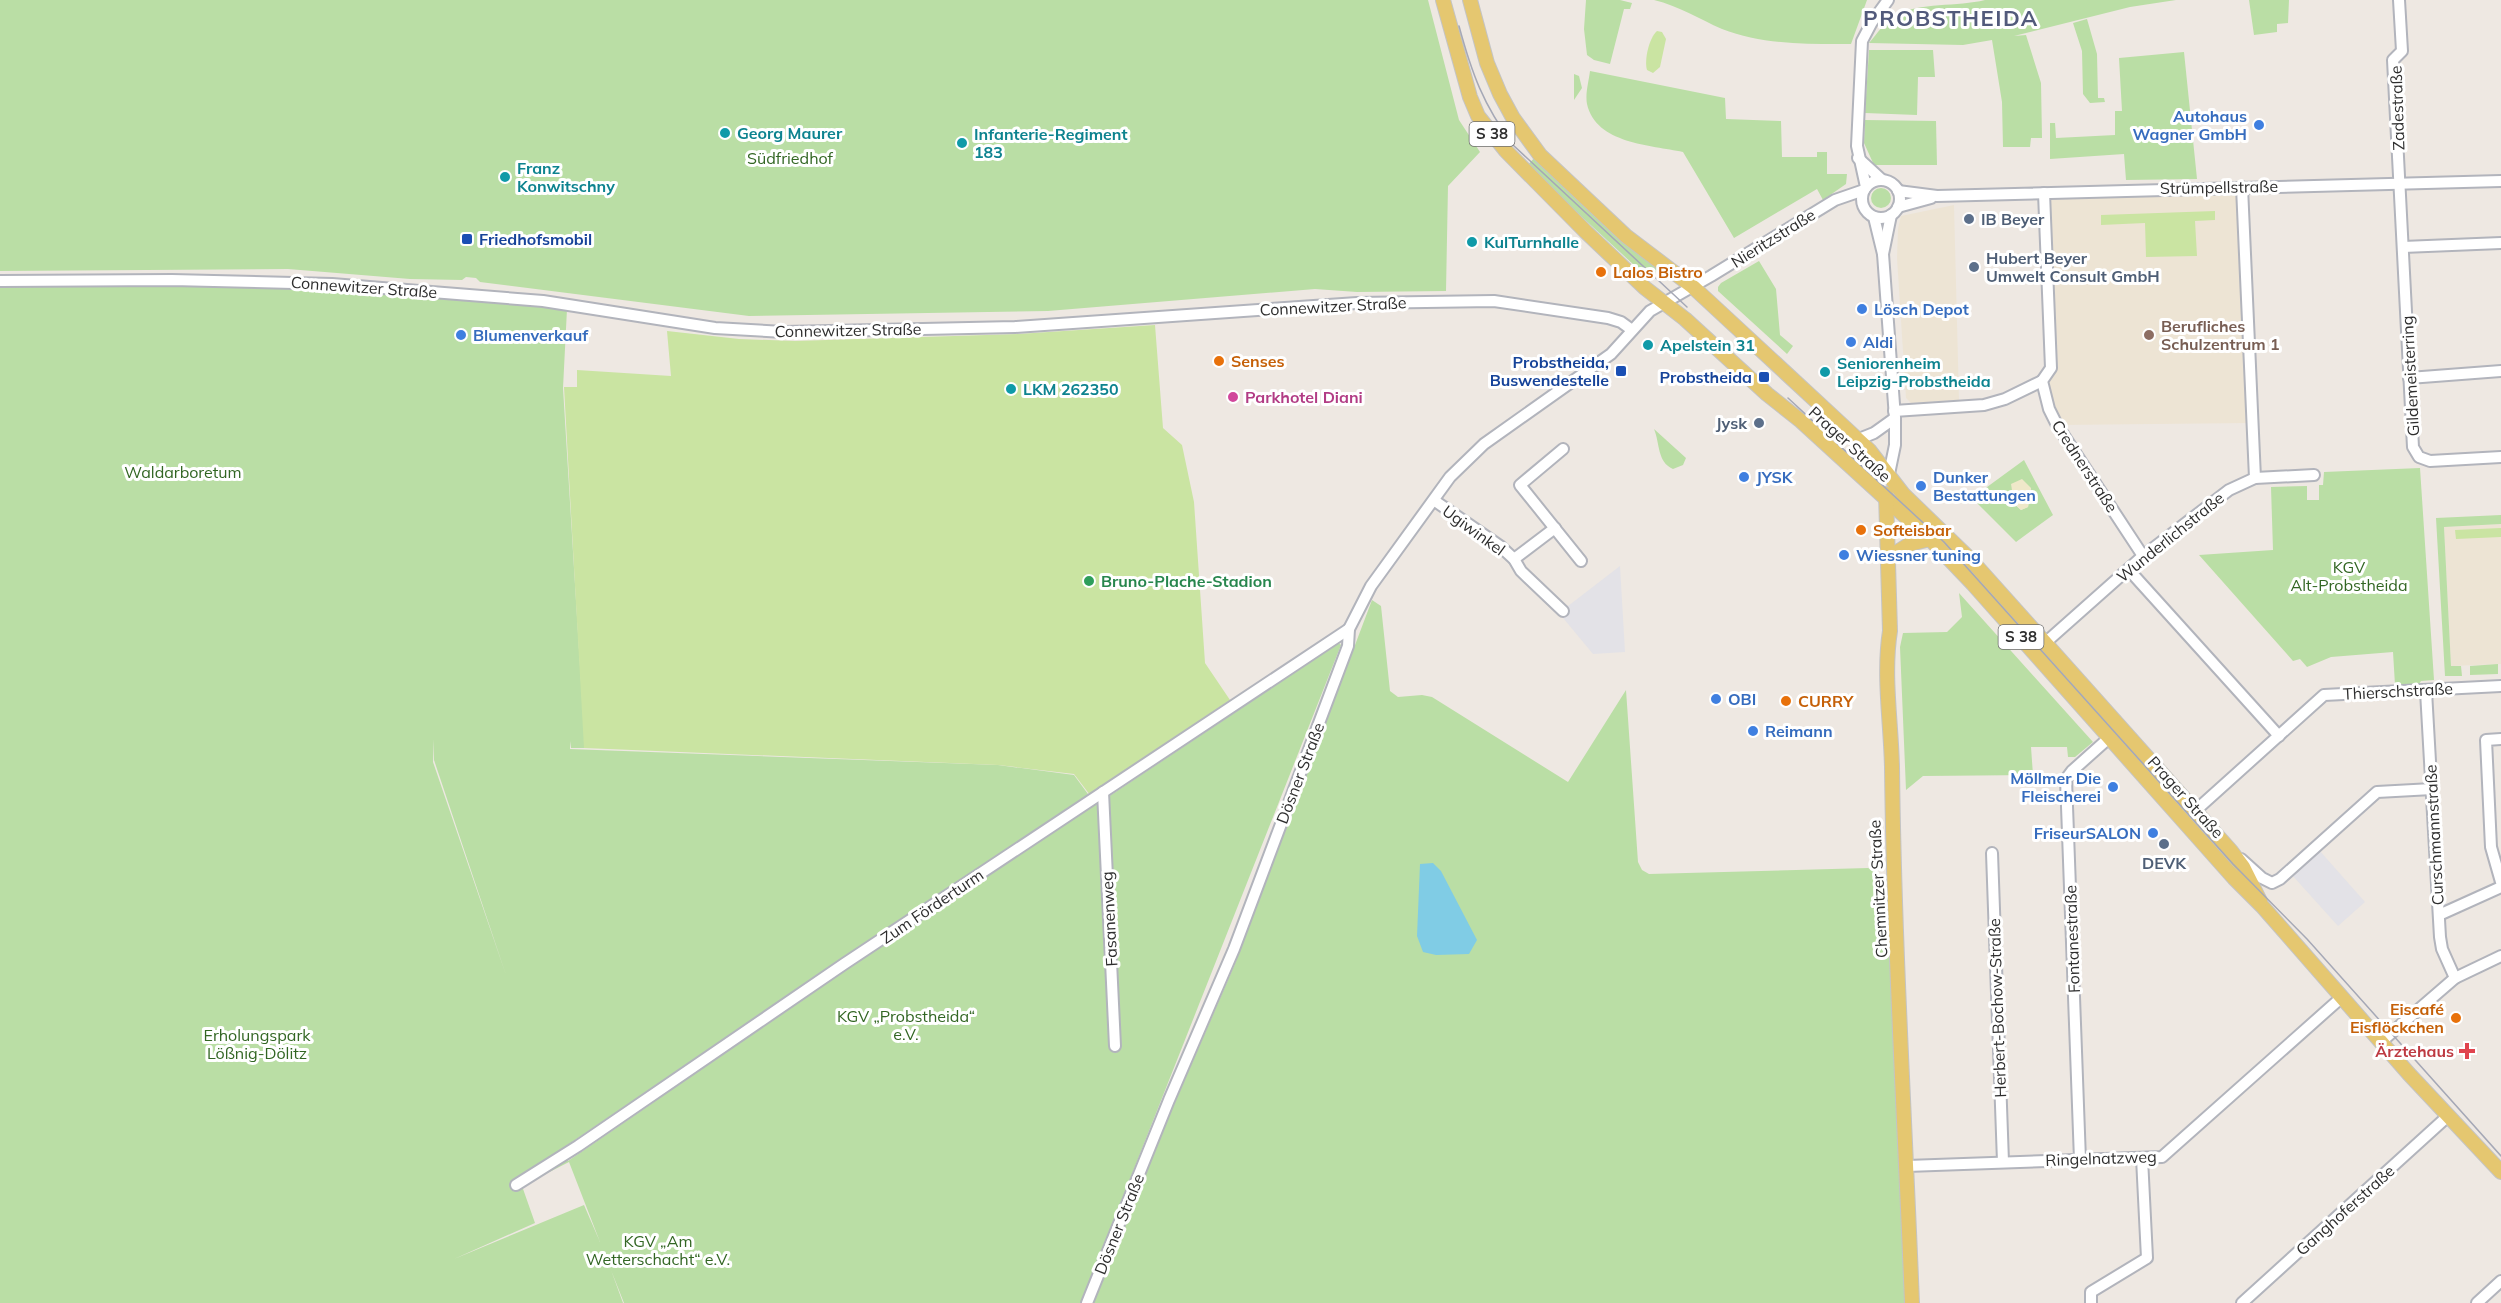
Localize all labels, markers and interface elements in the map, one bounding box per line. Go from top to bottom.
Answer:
district label: PROBSTHEIDA [1863,4,2039,32]
street label: Zadestraße [2386,65,2408,151]
place label: Autohaus Wagner GmbH [2133,106,2247,144]
marker: Autohaus Wagner GmbH [2252,118,2266,132]
road number: S 38 [1470,122,1514,146]
place label: Georg Maurer [737,123,843,143]
place label: Infanterie-Regiment 183 [974,124,1128,162]
marker: Georg Maurer [718,126,732,140]
marker: Infanterie-Regiment 183 [955,136,969,150]
park label: Südfriedhof [747,148,834,168]
place label: Franz Konwitschny [517,158,615,196]
marker: Franz Konwitschny [498,170,512,184]
street label: Strümpellstraße [2160,176,2278,198]
street label: Nieritzstraße [1727,204,1819,272]
place label: IB Beyer [1981,209,2045,229]
marker: IB Beyer [1962,212,1976,226]
place label: Friedhofsmobil [479,229,592,249]
marker: Friedhofsmobil [460,232,474,246]
place label: KulTurnhalle [1484,232,1579,252]
marker: KulTurnhalle [1465,235,1479,249]
place label: Hubert Beyer Umwelt Consult GmbH [1986,248,2160,286]
marker: Hubert Beyer Umwelt Consult GmbH [1967,260,1981,274]
place label: Lalos Bistro [1613,262,1703,282]
marker: Lalos Bistro [1594,265,1608,279]
street label: Connewitzer Straße [290,272,438,302]
street label: Connewitzer Straße [1259,292,1407,320]
place label: Lösch Depot [1874,299,1969,319]
marker: Lösch Depot [1855,302,1869,316]
street label: Gildemeisterring [2397,315,2423,437]
place label: Berufliches Schulzentrum 1 [2161,316,2280,354]
street label: Connewitzer Straße [774,319,922,341]
place label: Blumenverkauf [473,325,589,345]
marker: Blumenverkauf [454,328,468,342]
marker: Berufliches Schulzentrum 1 [2142,328,2156,342]
place label: Aldi [1863,332,1893,352]
place label: Apelstein 31 [1660,335,1755,355]
marker: Aldi [1844,335,1858,349]
marker: Apelstein 31 [1641,338,1655,352]
place label: Senses [1231,351,1285,371]
place label: Probstheida, Buswendestelle [1490,352,1609,390]
place label: Seniorenheim Leipzig-Probstheida [1837,353,1991,391]
marker: Senses [1212,354,1226,368]
marker: Probstheida, Buswendestelle [1614,364,1628,378]
marker: Seniorenheim Leipzig-Probstheida [1818,365,1832,379]
place label: Probstheida [1660,367,1752,387]
marker: Probstheida [1757,370,1771,384]
place label: LKM 262350 [1023,379,1119,399]
marker: LKM 262350 [1004,382,1018,396]
place label: Parkhotel Diani [1245,387,1363,407]
marker: Parkhotel Diani [1226,390,1240,404]
street label: Prager Straße [1805,402,1895,486]
place label: Jysk [1716,413,1748,433]
marker: Jysk [1752,416,1766,430]
street label: Crednerstraße [2048,416,2122,516]
park label: Waldarboretum [124,462,242,482]
place label: JYSK [1756,467,1794,487]
place label: Dunker Bestattungen [1933,467,2036,505]
marker: JYSK [1737,470,1751,484]
marker: Dunker Bestattungen [1914,479,1928,493]
street label: Wunderlichstraße [2112,488,2228,586]
street label: Ugiwinkel [1439,501,1509,559]
place label: Softeisbar [1873,520,1952,540]
marker: Softeisbar [1854,523,1868,537]
place label: Wiessner tuning [1856,545,1981,565]
marker: Wiessner tuning [1837,548,1851,562]
park label: KGV Alt-Probstheida [2290,557,2408,595]
place label: Bruno-Plache-Stadion [1101,571,1272,591]
marker: Bruno-Plache-Stadion [1082,574,1096,588]
road number: S 38 [1998,625,2044,649]
street label: Thierschstraße [2342,678,2454,704]
place label: OBI [1728,689,1756,709]
place label: CURRY [1798,691,1854,711]
marker: OBI [1709,692,1723,706]
marker: CURRY [1779,694,1793,708]
street label: Dösner Straße [1272,720,1328,826]
place label: Reimann [1765,721,1833,741]
marker: Reimann [1746,724,1760,738]
street label: Prager Straße [2144,752,2228,842]
street label: Curschmannstraße [2420,764,2448,906]
place label: Möllmer Die Fleischerei [2010,768,2101,806]
marker: Möllmer Die Fleischerei [2106,780,2120,794]
street label: Chemnitzer Straße [1864,819,1892,959]
place label: FriseurSALON [2034,823,2141,843]
marker: FriseurSALON [2146,826,2160,840]
marker: DEVK [2157,837,2171,851]
place label: DEVK [2142,853,2187,873]
street label: Zum Förderturm [877,864,987,948]
street label: Fasanenweg [1097,871,1121,967]
street label: Fontanestraße [2060,885,2084,993]
street label: Herbert-Bochow-Straße [1984,918,2010,1098]
place label: Eiscafé Eisflöckchen [2350,999,2444,1037]
park label: KGV „Probstheida“ e.V. [837,1006,975,1044]
marker: Eiscafé Eisflöckchen [2449,1011,2463,1025]
park label: Erholungspark Lößnig-Dölitz [204,1025,311,1063]
place label: Ärztehaus [2375,1041,2454,1061]
marker: Ärztehaus [2458,1042,2476,1060]
street label: Ringelnatzweg [2045,1146,2157,1170]
street label: Ganghoferstraße [2291,1160,2399,1260]
street label: Dösner Straße [1090,1171,1148,1277]
park label: KGV „Am Wetterschacht“ e.V. [586,1231,730,1269]

